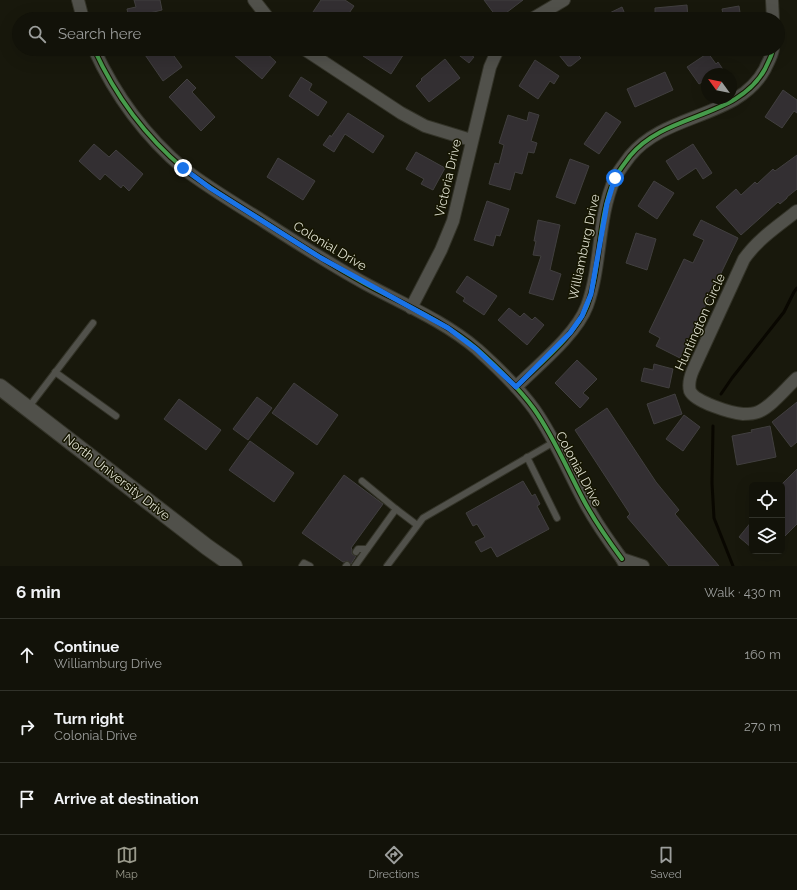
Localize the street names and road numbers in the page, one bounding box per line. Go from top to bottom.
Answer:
street label: Victoria Drive [432,137,464,218]
street label: Williamburg Drive [565,192,603,301]
street label: Colonial Drive [291,218,370,274]
street label: Huntington Circle [672,271,728,373]
street label: Colonial Drive [553,429,605,509]
street label: North University Drive [61,431,174,523]

